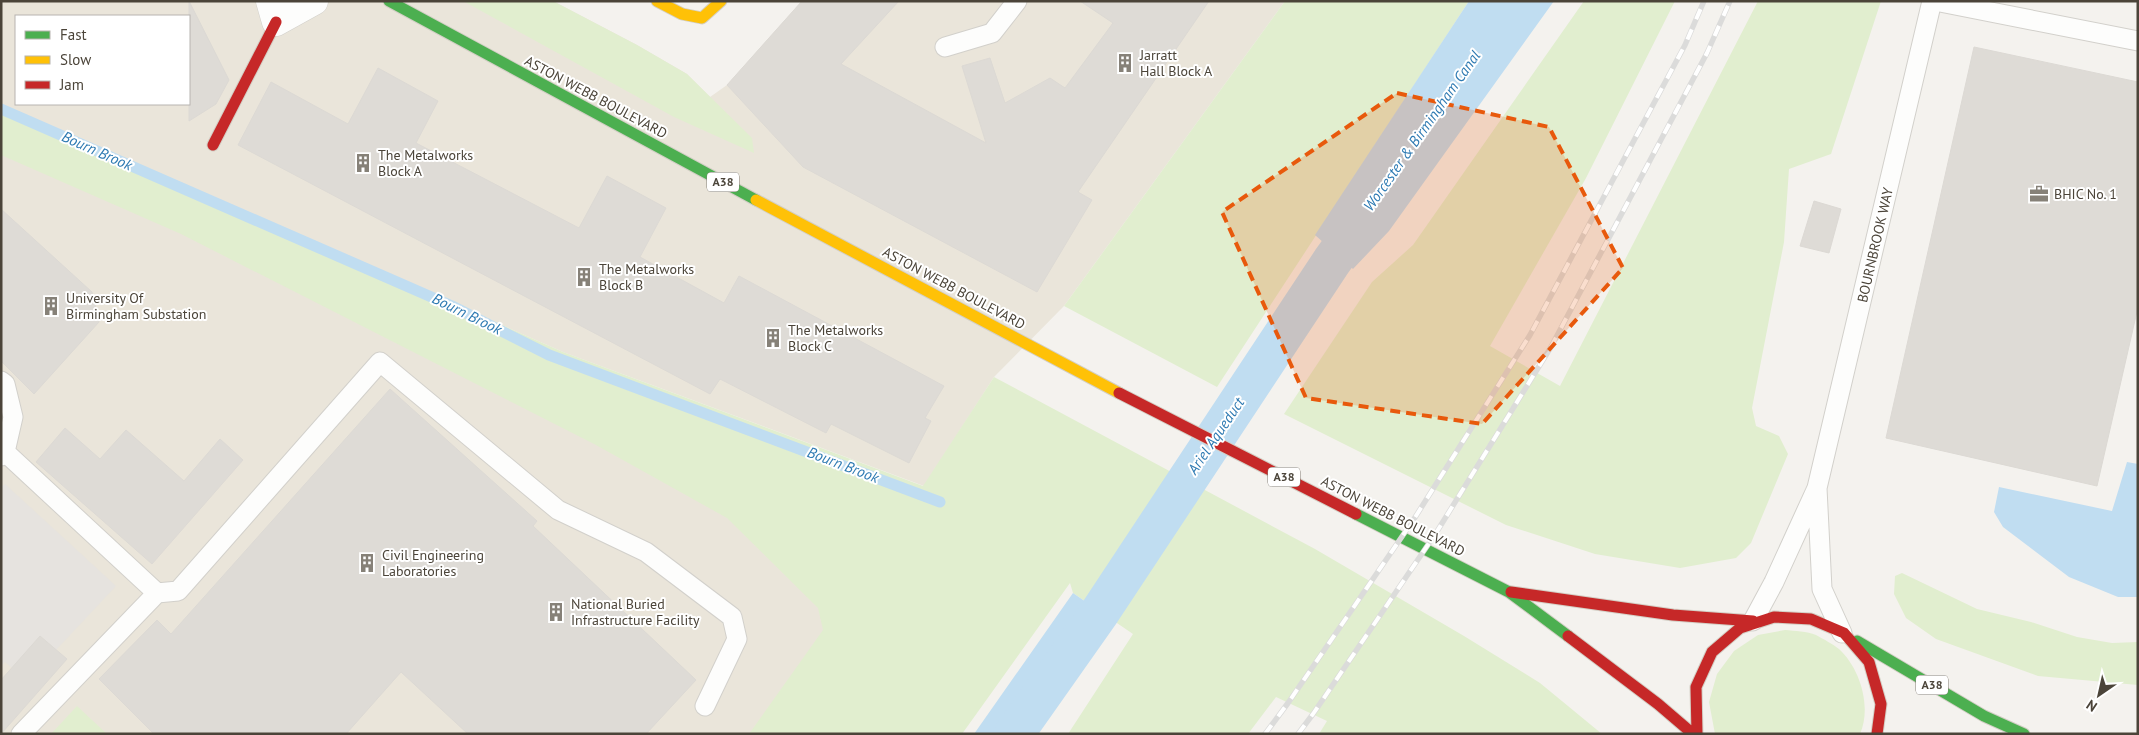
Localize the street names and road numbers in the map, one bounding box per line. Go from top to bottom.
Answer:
street label: ASTON WEBB BOULEVARD [522,52,670,142]
road number: A38 [707,172,739,192]
street label: BOURNBROOK WAY [1853,186,1897,304]
street label: ASTON WEBB BOULEVARD [880,243,1028,333]
road number: A38 [1268,468,1300,487]
street label: ASTON WEBB BOULEVARD [1318,472,1468,560]
road number: A38 [1916,676,1948,694]

